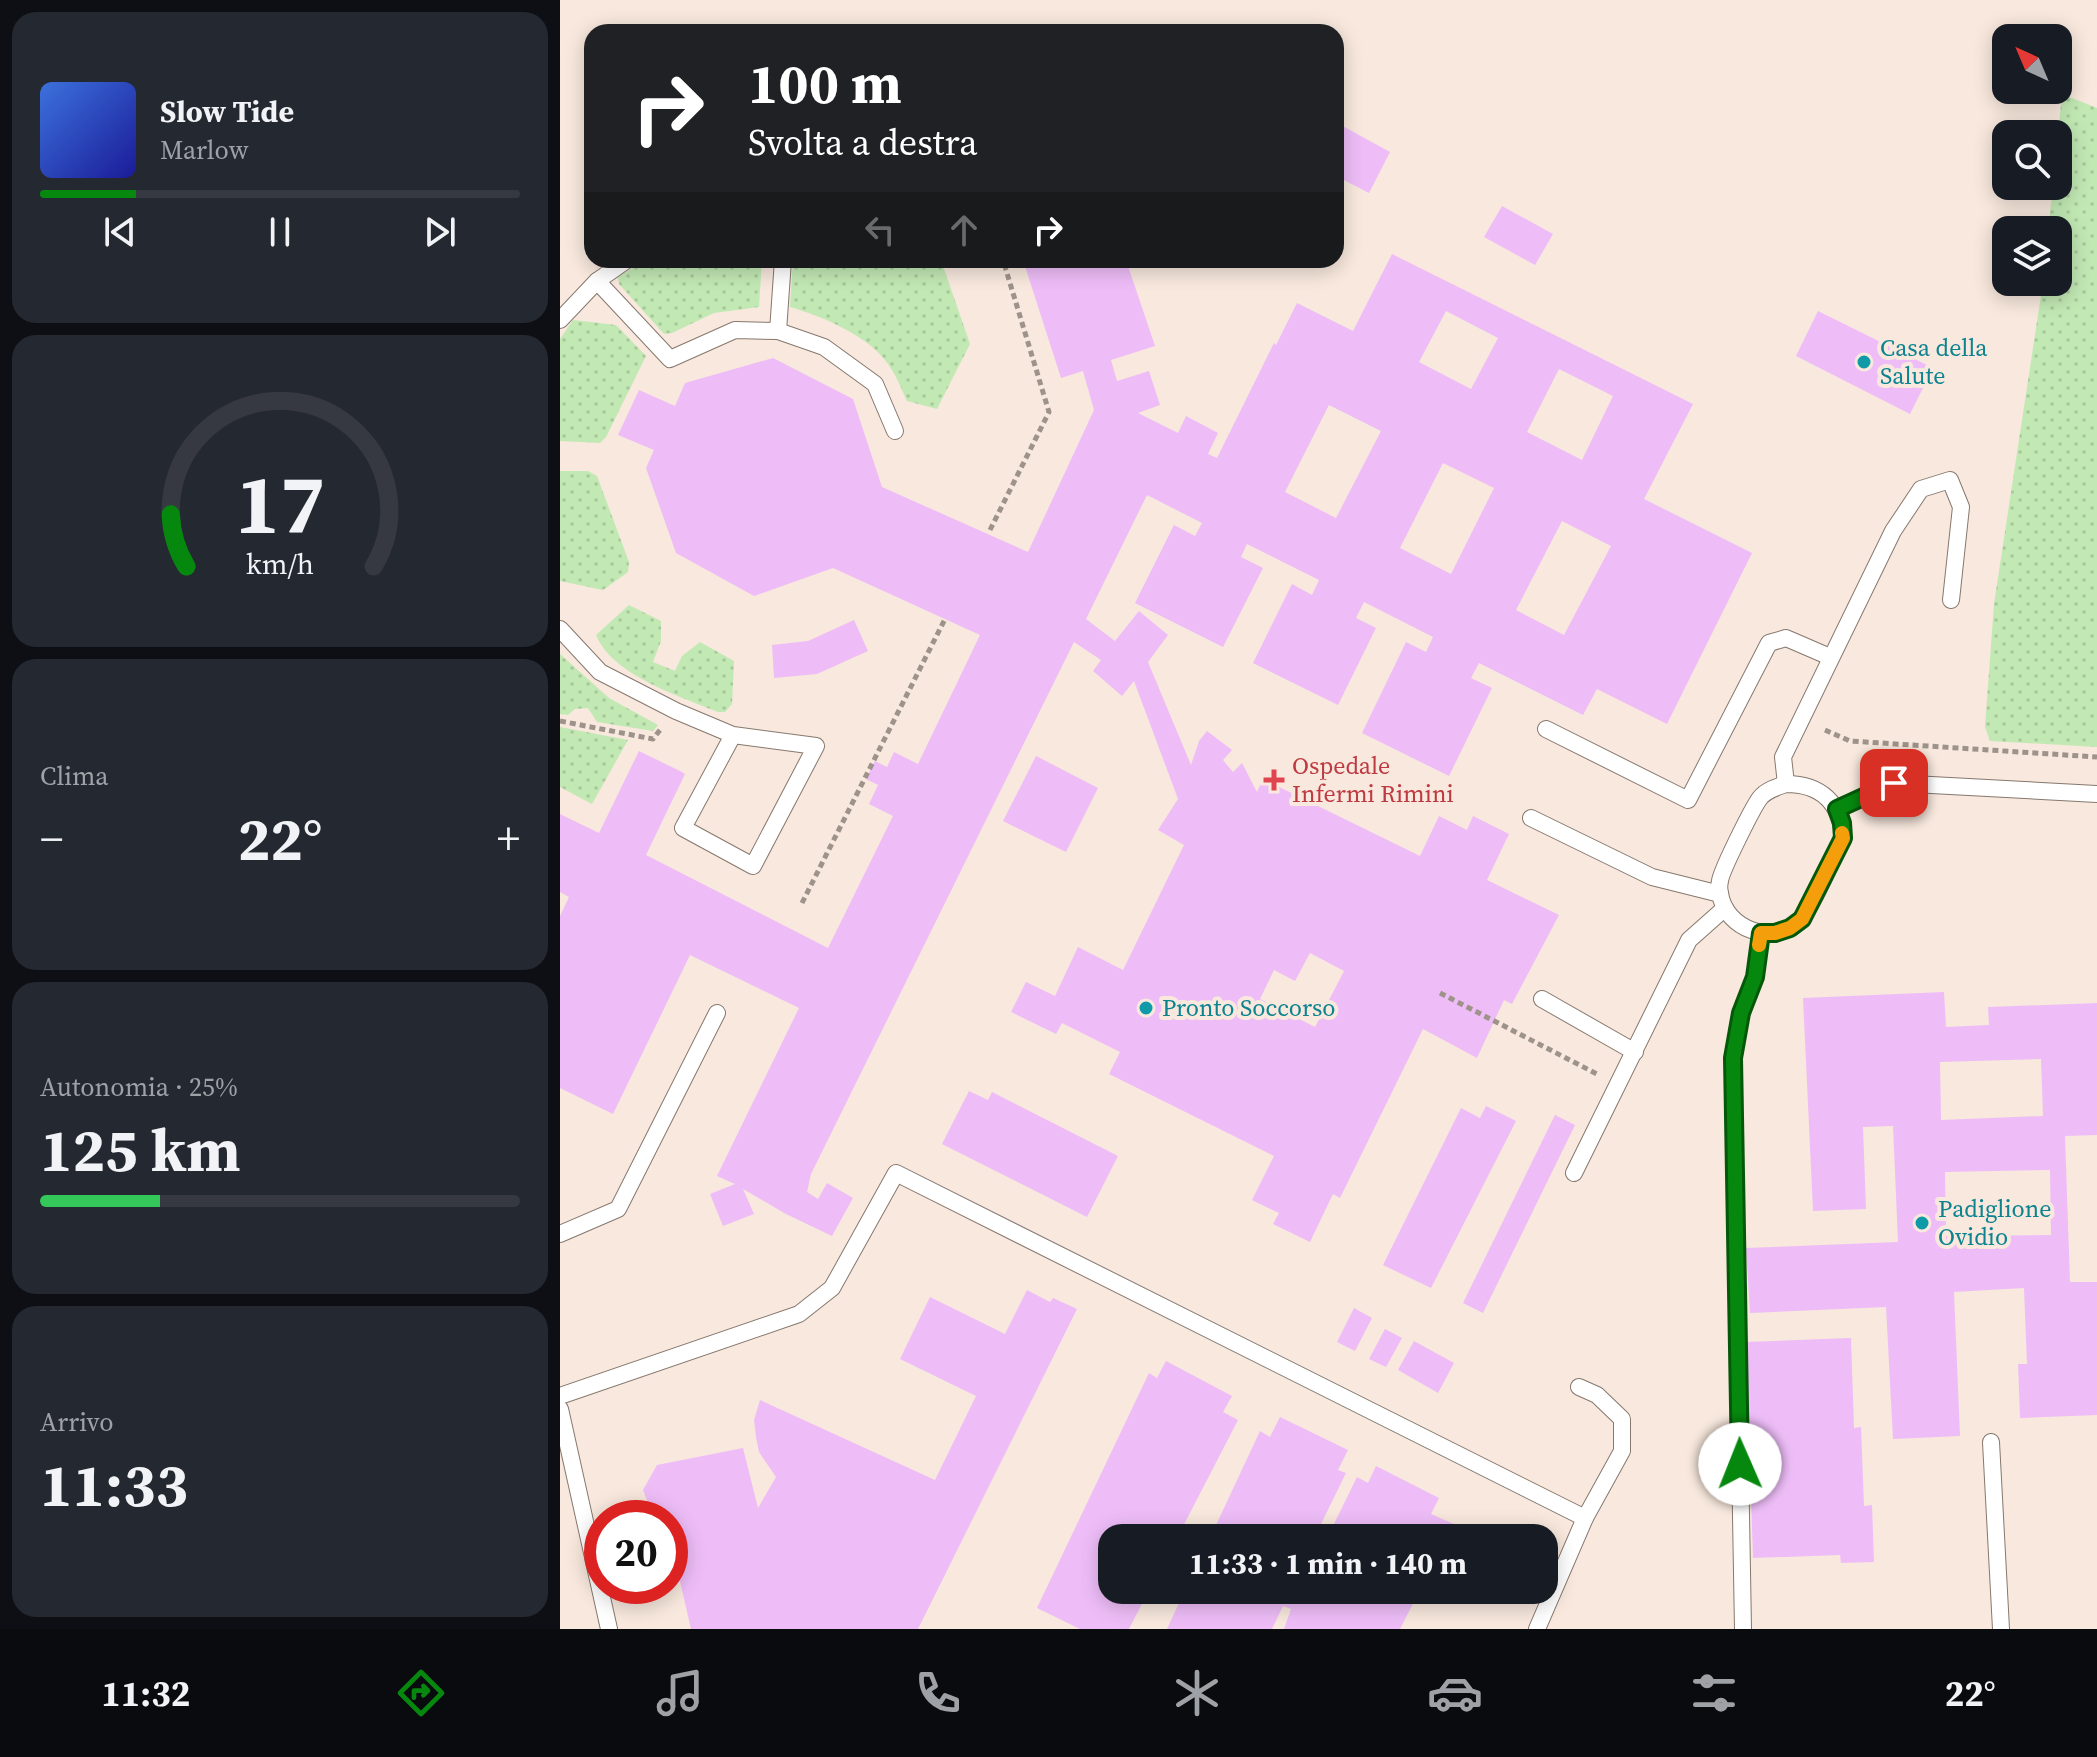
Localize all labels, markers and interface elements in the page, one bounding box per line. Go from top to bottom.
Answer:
north arrow [1992,24,2072,104]
map controls [1992,24,2072,296]
text: 100 m [748,45,902,122]
icon: right [616,56,720,160]
text: Slow Tide [160,91,294,132]
text: Svolta a destra [748,118,978,167]
button: search [1992,120,2072,200]
text: Marlow [160,132,249,168]
icon: left [858,208,902,252]
icon: ahead [942,208,986,252]
icon: right [1026,208,1070,252]
icon: previous [98,210,142,254]
icon: pause [258,210,302,254]
icon: next [418,210,462,254]
button: layers [1992,216,2072,296]
place label: Casa della Salute [1880,331,1988,392]
marker: Casa della Salute [1855,353,1873,371]
text: 17 [235,447,325,561]
text: km/h [246,544,314,584]
place label: Ospedale Infermi Rimini [1292,749,1454,810]
pin [1860,749,1928,817]
text: Clima [40,758,109,794]
icon: arrive [1872,761,1916,805]
marker: Ospedale Infermi Rimini [1263,769,1285,791]
text: 22° [238,798,322,880]
text: − [40,808,63,869]
text: + [497,808,520,869]
place label: Pronto Soccorso [1162,991,1336,1024]
marker: Pronto Soccorso [1137,999,1155,1017]
text: Autonomia · 25% [40,1069,238,1105]
text: 125 km [40,1109,241,1191]
place label: Padiglione Ovidio [1938,1192,2052,1253]
marker: Padiglione Ovidio [1913,1214,1931,1232]
text: Arrivo [40,1404,114,1440]
position arrow [1698,1422,1782,1506]
text: 11:33 [40,1444,188,1526]
speed limit sign: 20 [584,1500,688,1604]
text: 11:33 · 1 min · 140 m [1189,1543,1467,1584]
icon: directions [393,1665,449,1721]
icon: music [652,1665,708,1721]
icon: phone [910,1665,966,1721]
icon: climate [1169,1665,1225,1721]
icon: car [1427,1665,1483,1721]
icon: filters [1686,1665,1742,1721]
text: 11:32 [101,1669,190,1718]
text: 22° [1945,1669,1996,1718]

